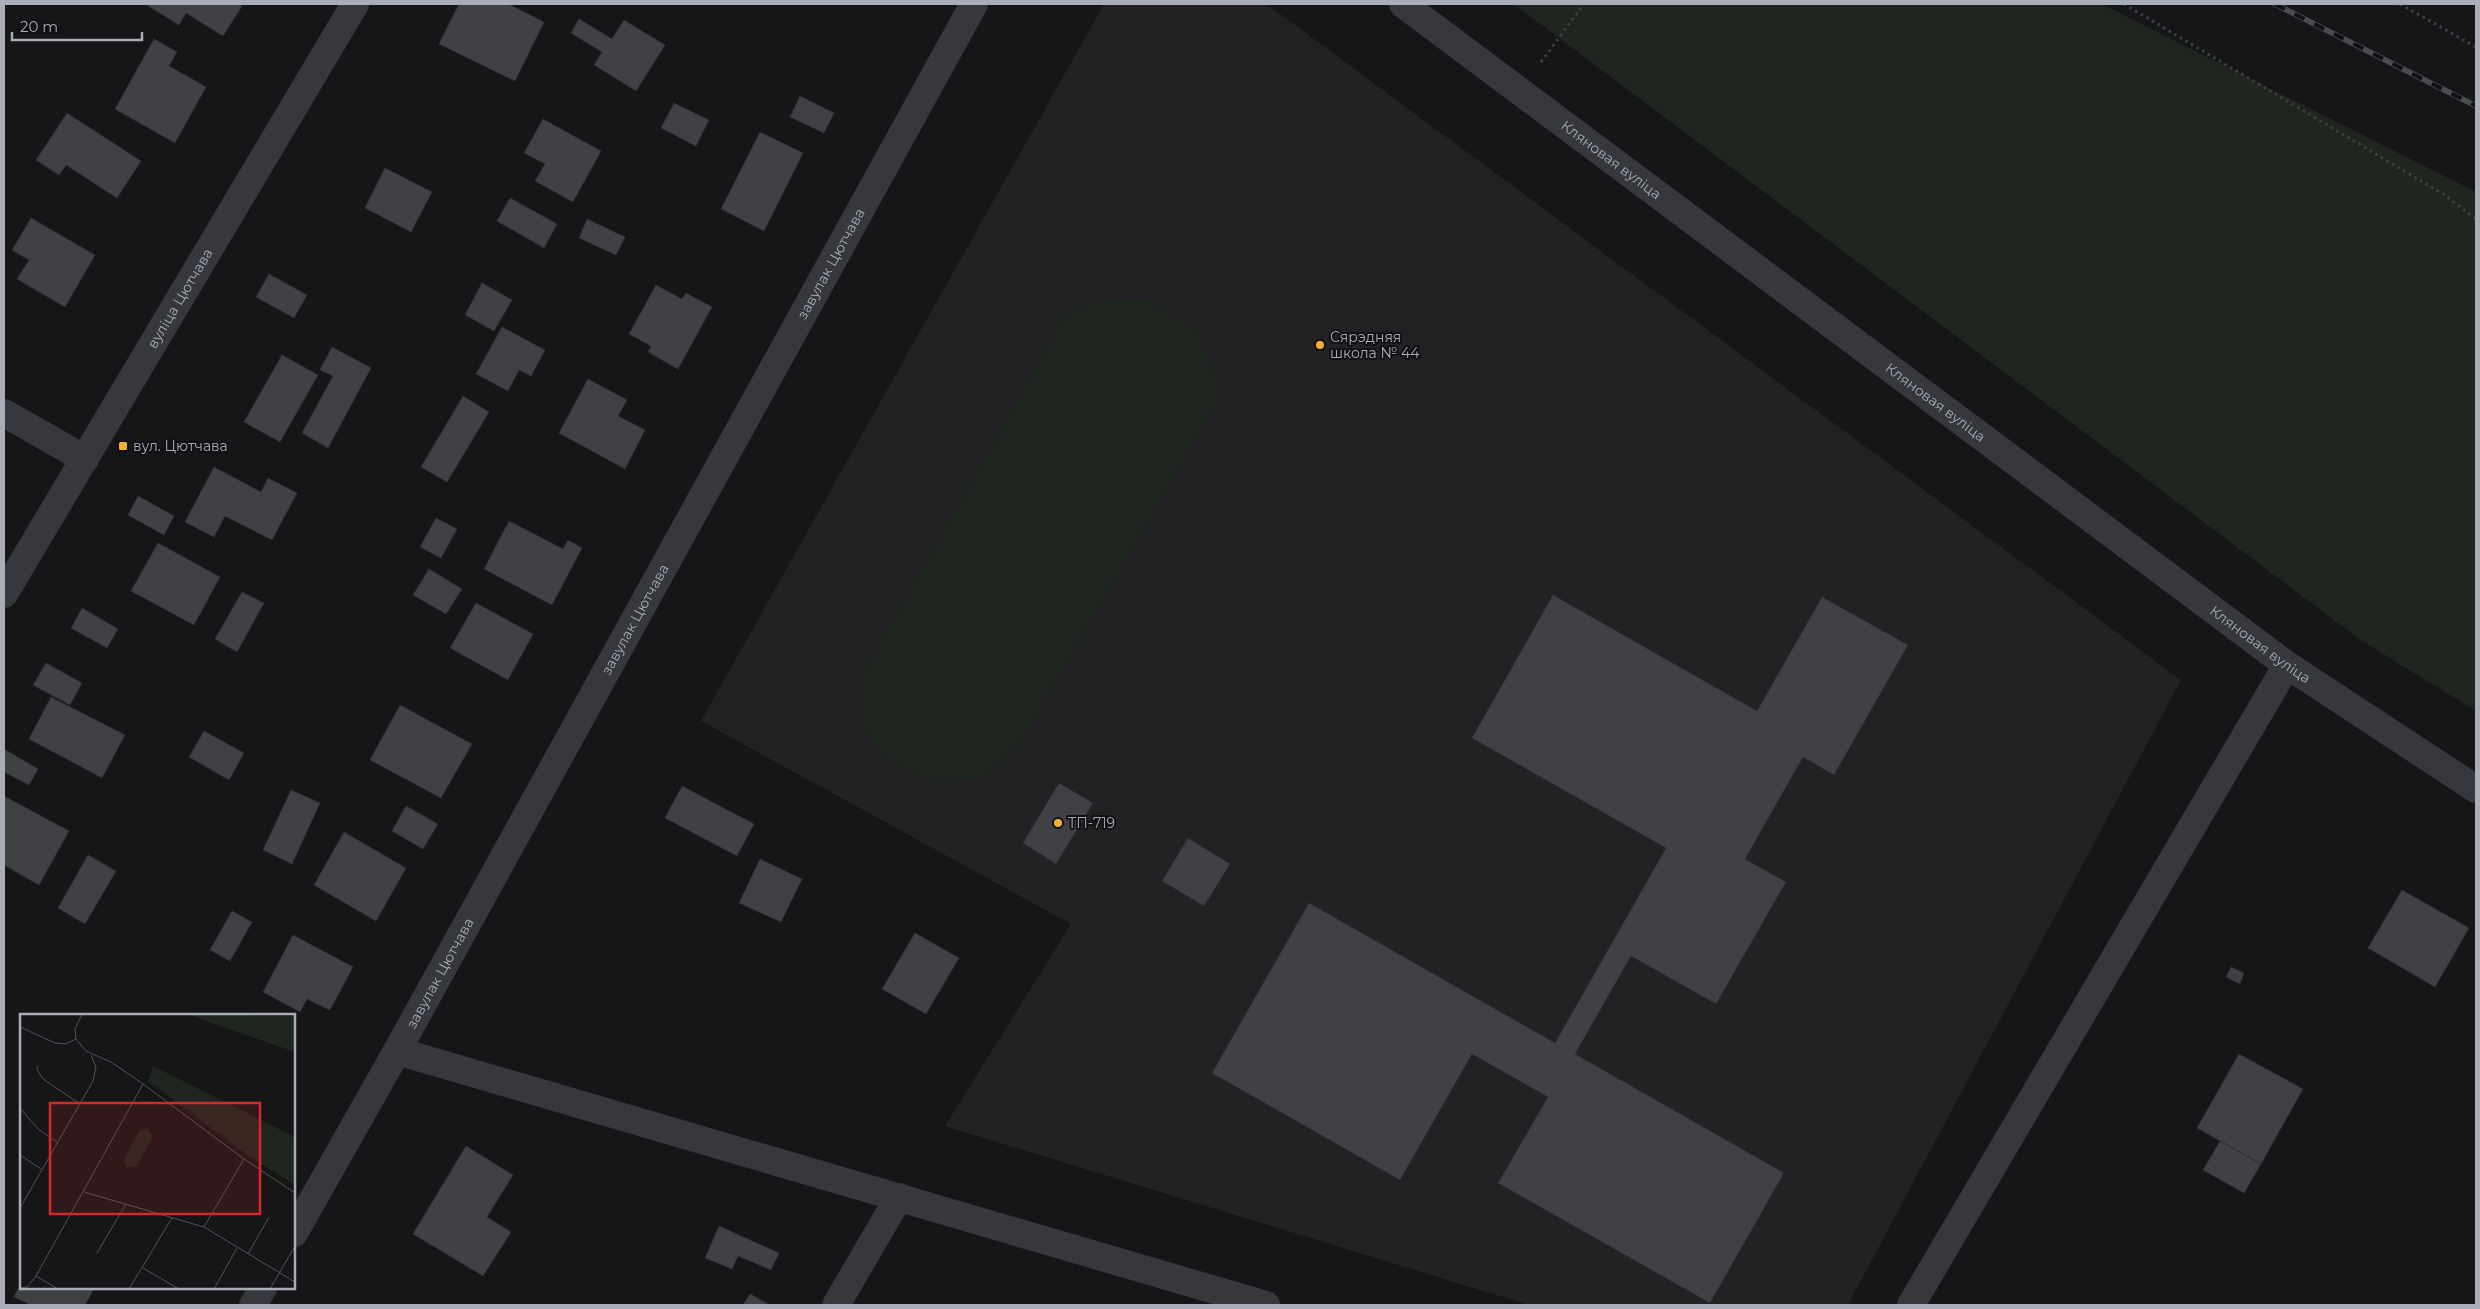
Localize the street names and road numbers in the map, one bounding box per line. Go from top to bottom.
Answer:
street label: Кляновая вуліца [1558,116,1665,203]
street label: завулак Цютчава [793,205,869,322]
street label: вуліца Цютчава [143,245,217,352]
street label: Кляновая вуліца [1882,359,1989,446]
street label: завулак Цютчава [597,561,673,678]
street label: Кляновая вуліца [2206,601,2314,687]
street label: завулак Цютчава [402,915,478,1032]

